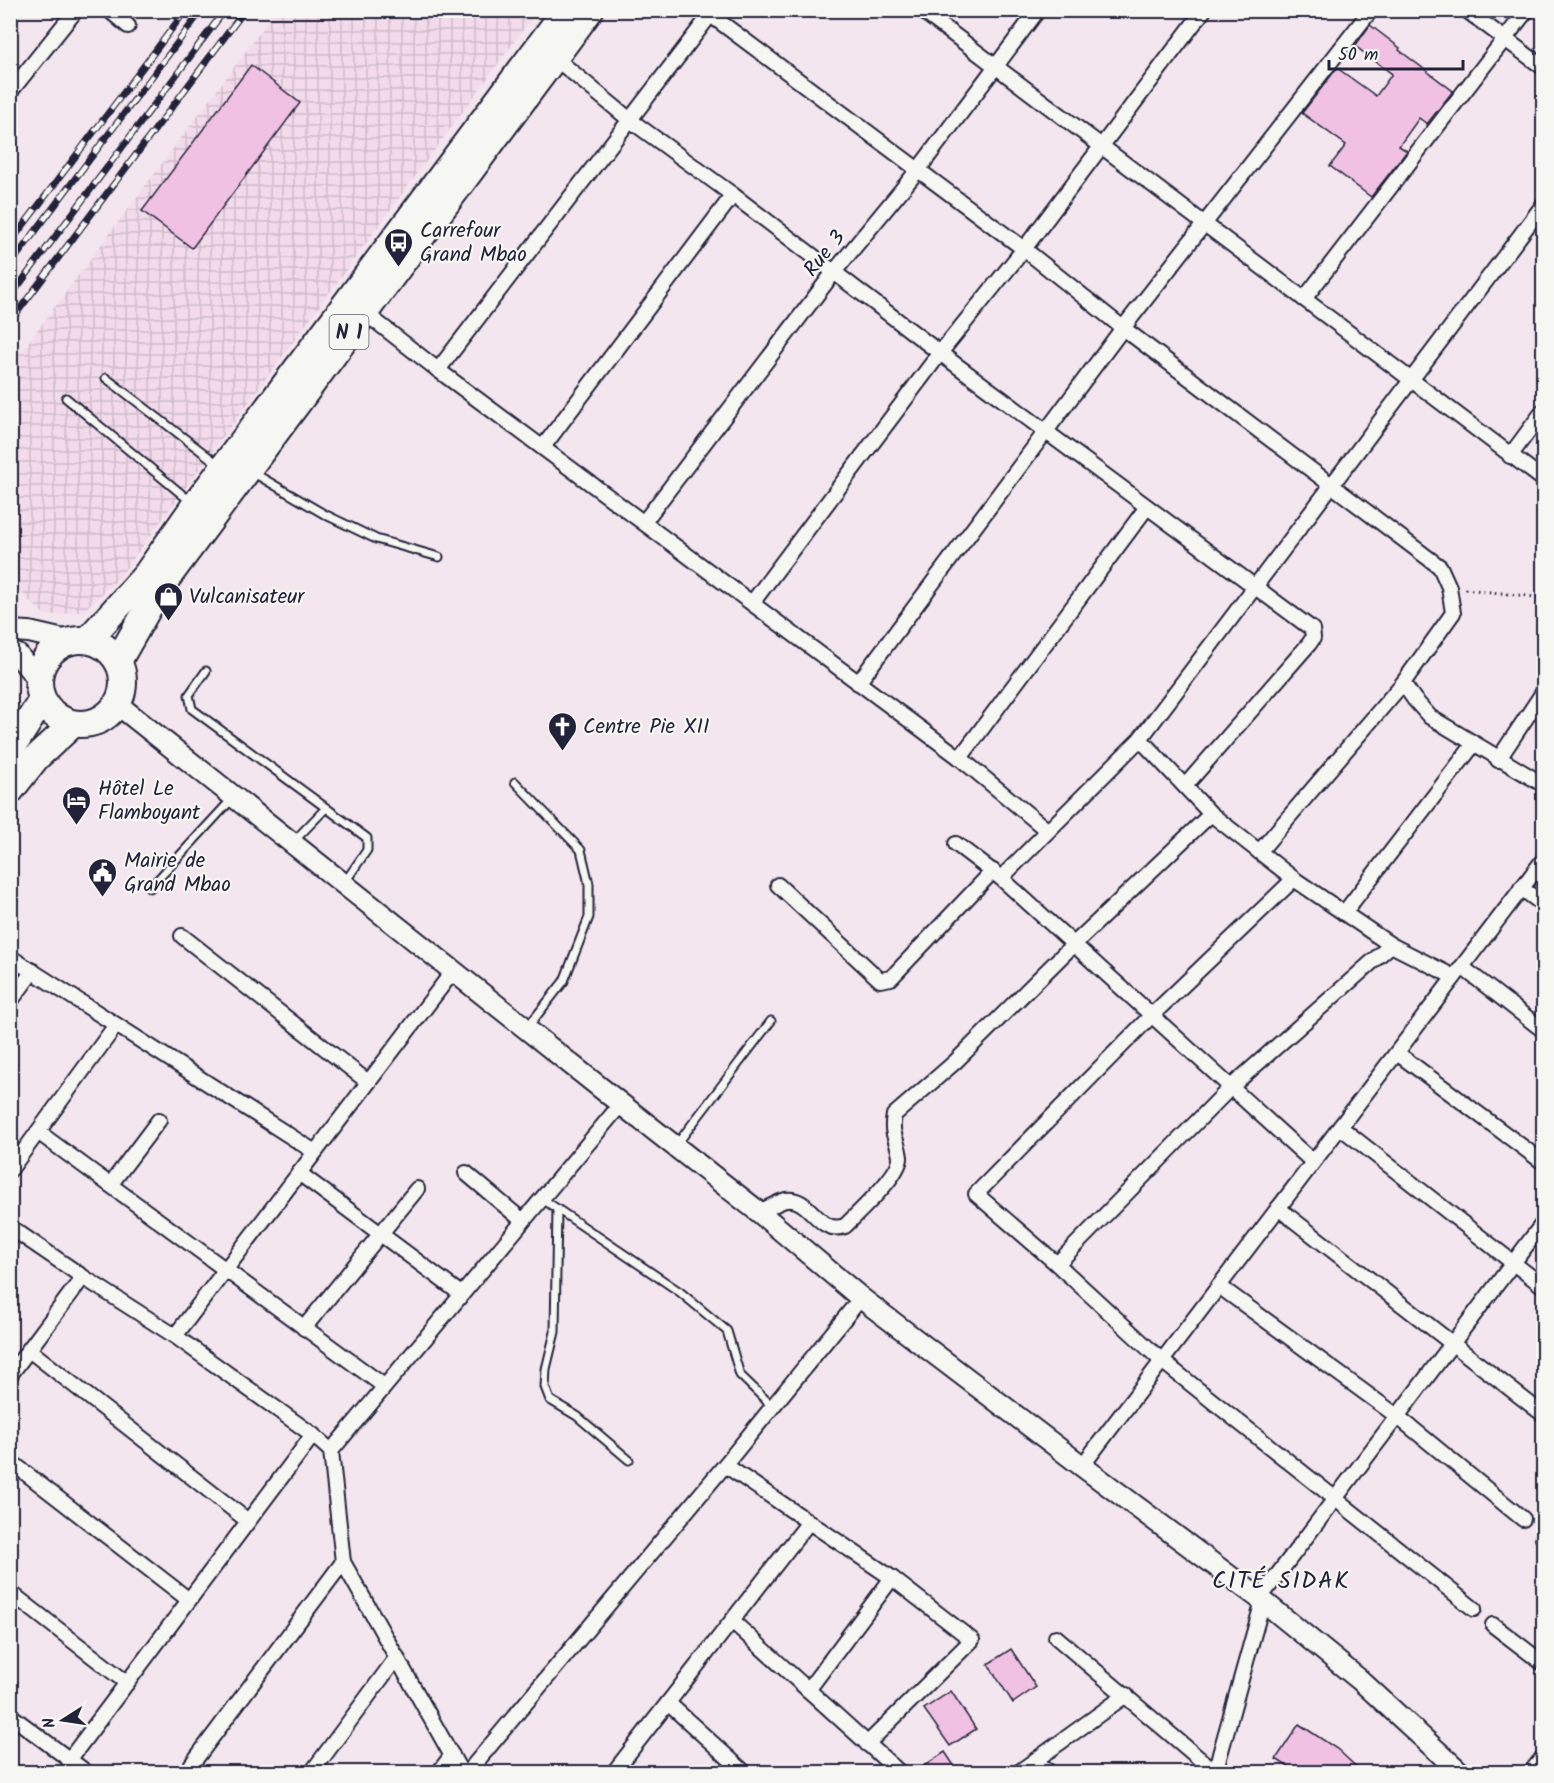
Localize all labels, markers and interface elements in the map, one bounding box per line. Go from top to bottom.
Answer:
scale bar [1329,33,1462,71]
text: 50 m [1338,41,1378,70]
place label: Carrefour Grand Mbao [420,215,527,272]
street label: Rue 3 [796,223,854,285]
bus stop icon: Carrefour Grand Mbao [383,226,415,268]
road number: N 1 [330,315,368,349]
shop icon: Vulcanisateur [152,580,184,622]
place label: Vulcanisateur [189,581,305,614]
church icon: Centre Pie XII [546,710,578,752]
place label: Centre Pie XII [583,711,710,744]
place label: Hôtel Le Flamboyant [98,773,201,830]
hotel icon: Hôtel Le Flamboyant [61,784,93,826]
place label: Mairie de Grand Mbao [124,845,231,902]
public building icon: Mairie de Grand Mbao [87,856,119,898]
district label: CITÉ SIDAK [1212,1562,1350,1601]
north arrow [33,1690,93,1750]
text: N [37,1715,63,1730]

